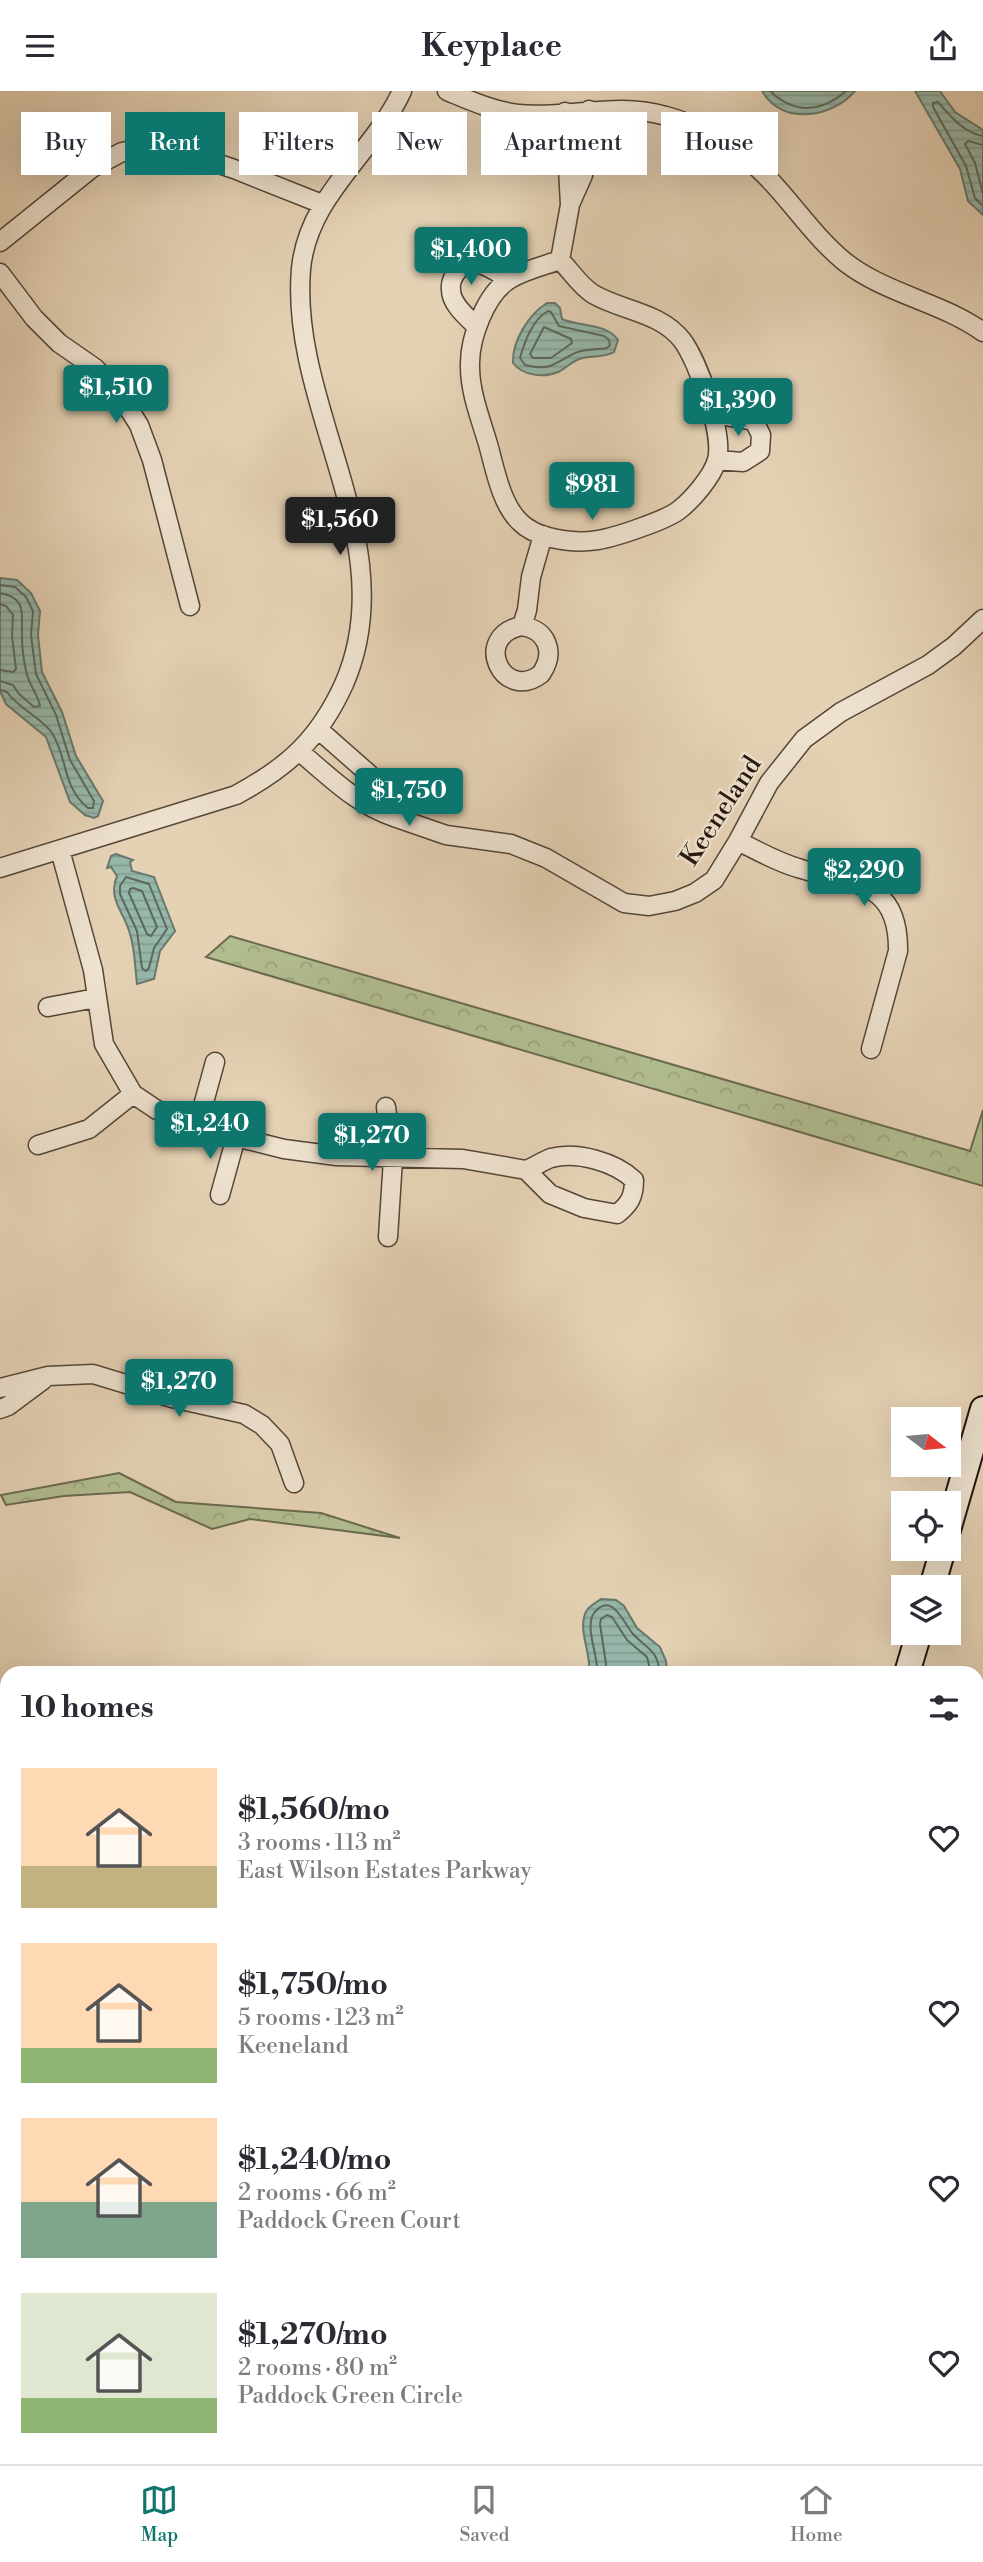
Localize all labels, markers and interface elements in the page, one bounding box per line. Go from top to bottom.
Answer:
text: Keyplace [421,26,562,66]
icon: menu [21,27,59,65]
icon: share [924,27,962,65]
chip: Buy [21,112,111,175]
chip: Rent [125,112,225,175]
chip: Filters [239,112,358,175]
chip: New [372,112,467,175]
chip: Apartment [481,112,647,175]
chip: House [661,112,778,175]
pin: $1,400 [414,227,528,287]
text: $1,400 [431,236,511,264]
pin: $1,510 [59,365,173,425]
text: $1,510 [79,374,153,402]
pin: $1,390 [681,379,795,438]
text: $1,390 [699,387,777,415]
pin: $981 [551,463,633,522]
text: $981 [565,471,619,499]
pin: $1,560 [283,497,397,557]
text: $1,560 [301,506,379,534]
street label: Keeneland [674,750,769,872]
pin: $1,750 [352,769,466,828]
text: $1,750 [371,777,447,805]
pin: $2,290 [807,849,921,908]
text: $2,290 [824,857,904,885]
pin: $1,240 [153,1101,267,1161]
text: $1,240 [171,1110,249,1138]
pin: $1,270 [315,1114,429,1173]
text: $1,270 [334,1122,410,1150]
pin: $1,270 [122,1359,236,1419]
text: $1,270 [141,1368,217,1396]
north arrow [891,1407,961,1477]
map controls [891,1407,961,1645]
button: locate [891,1491,961,1561]
button: layers [891,1575,961,1645]
text: 10 homes [21,1689,154,1727]
icon: filters [925,1689,963,1727]
text: $1,560/mo [238,1791,390,1829]
icon: home [77,1796,161,1880]
icon: heart [925,1819,963,1857]
text: 3 rooms · 113 m² [238,1829,401,1857]
text: East Wilson Estates Parkway [238,1857,532,1885]
text: $1,750/mo [238,1966,388,2004]
icon: home [77,1971,161,2055]
icon: heart [925,1994,963,2032]
text: 5 rooms · 123 m² [238,2004,404,2032]
text: Keeneland [238,2032,348,2060]
text: $1,240/mo [238,2141,391,2179]
icon: home [77,2146,161,2230]
icon: heart [925,2169,963,2207]
text: 2 rooms · 66 m² [238,2179,396,2207]
text: Paddock Green Court [238,2207,461,2235]
text: $1,270/mo [238,2316,388,2354]
icon: home [77,2321,161,2405]
icon: heart [925,2344,963,2382]
text: 2 rooms · 80 m² [238,2354,397,2382]
text: Paddock Green Circle [238,2382,463,2410]
tab: Map [140,2481,178,2547]
tab: Saved [459,2481,509,2547]
tab: Home [790,2481,842,2547]

